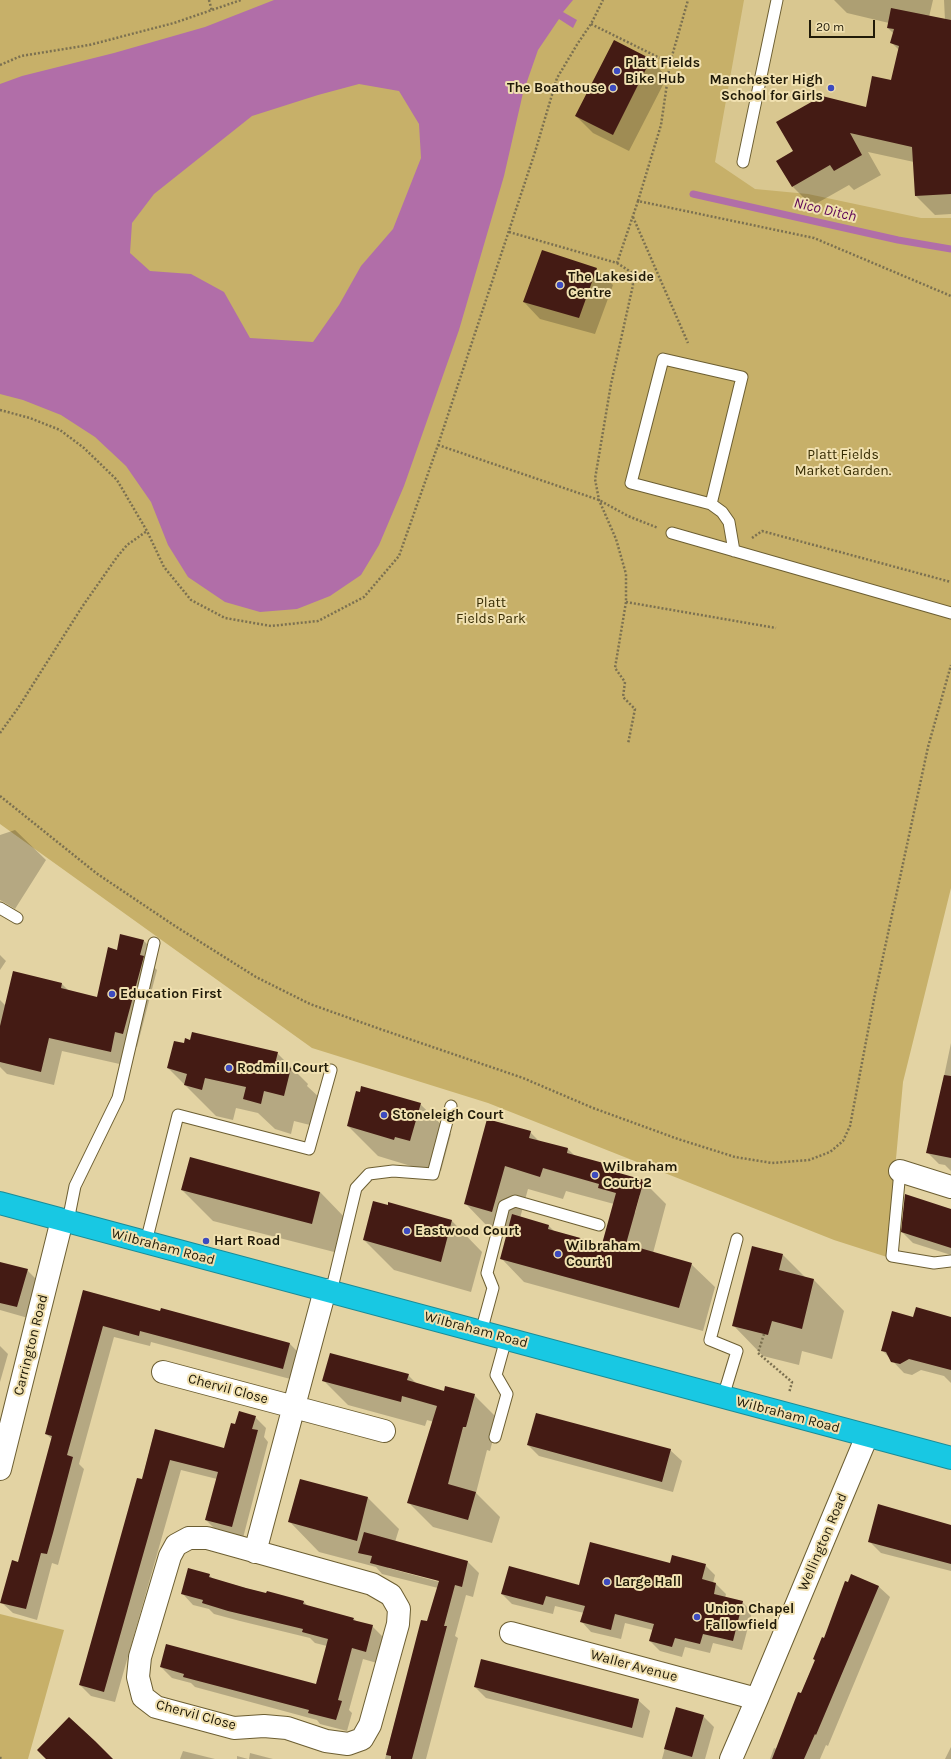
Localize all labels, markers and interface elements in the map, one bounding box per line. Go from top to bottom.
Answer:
scale bar [811,12,877,38]
text: 20 m [816,20,844,34]
place label: Platt Fields Bike Hub [625,55,700,88]
marker: Platt Fields Bike Hub [612,66,622,76]
place label: Manchester High School for Girls [710,72,823,104]
place label: The Boathouse [507,80,605,96]
marker: The Boathouse [608,83,618,93]
marker: Manchester High School for Girls [826,83,836,93]
water label: Nico Ditch [792,194,858,226]
place label: The Lakeside Centre [568,269,654,302]
marker: The Lakeside Centre [555,280,565,290]
park label: Platt Fields Market Garden. [795,447,891,480]
park label: Platt Fields Park [456,595,526,628]
place label: Education First [120,986,222,1002]
marker: Education First [107,989,117,999]
place label: Rodmill Court [237,1060,329,1076]
marker: Rodmill Court [224,1063,234,1073]
place label: Stoneleigh Court [392,1107,504,1123]
marker: Stoneleigh Court [379,1110,389,1120]
place label: Wilbraham Court 2 [603,1159,678,1192]
marker: Wilbraham Court 2 [590,1170,600,1180]
place label: Eastwood Court [415,1223,519,1239]
street label: Wilbraham Road [109,1225,217,1269]
marker: Eastwood Court [402,1226,412,1236]
place label: Hart Road [214,1233,280,1249]
marker: Hart Road [201,1236,211,1246]
place label: Wilbraham Court 1 [566,1238,641,1270]
marker: Wilbraham Court 1 [553,1249,563,1259]
street label: Carrington Road [10,1293,52,1397]
street label: Wilbraham Road [422,1308,530,1352]
street label: Chervil Close [186,1370,270,1408]
street label: Wilbraham Road [734,1393,842,1437]
street label: Wellington Road [795,1491,851,1593]
place label: Large Hall [615,1574,681,1590]
marker: Large Hall [602,1577,612,1587]
place label: Union Chapel Fallowfield [705,1601,794,1634]
marker: Union Chapel Fallowfield [692,1612,702,1622]
street label: Waller Avenue [589,1646,679,1686]
street label: Chervil Close [154,1696,238,1734]

